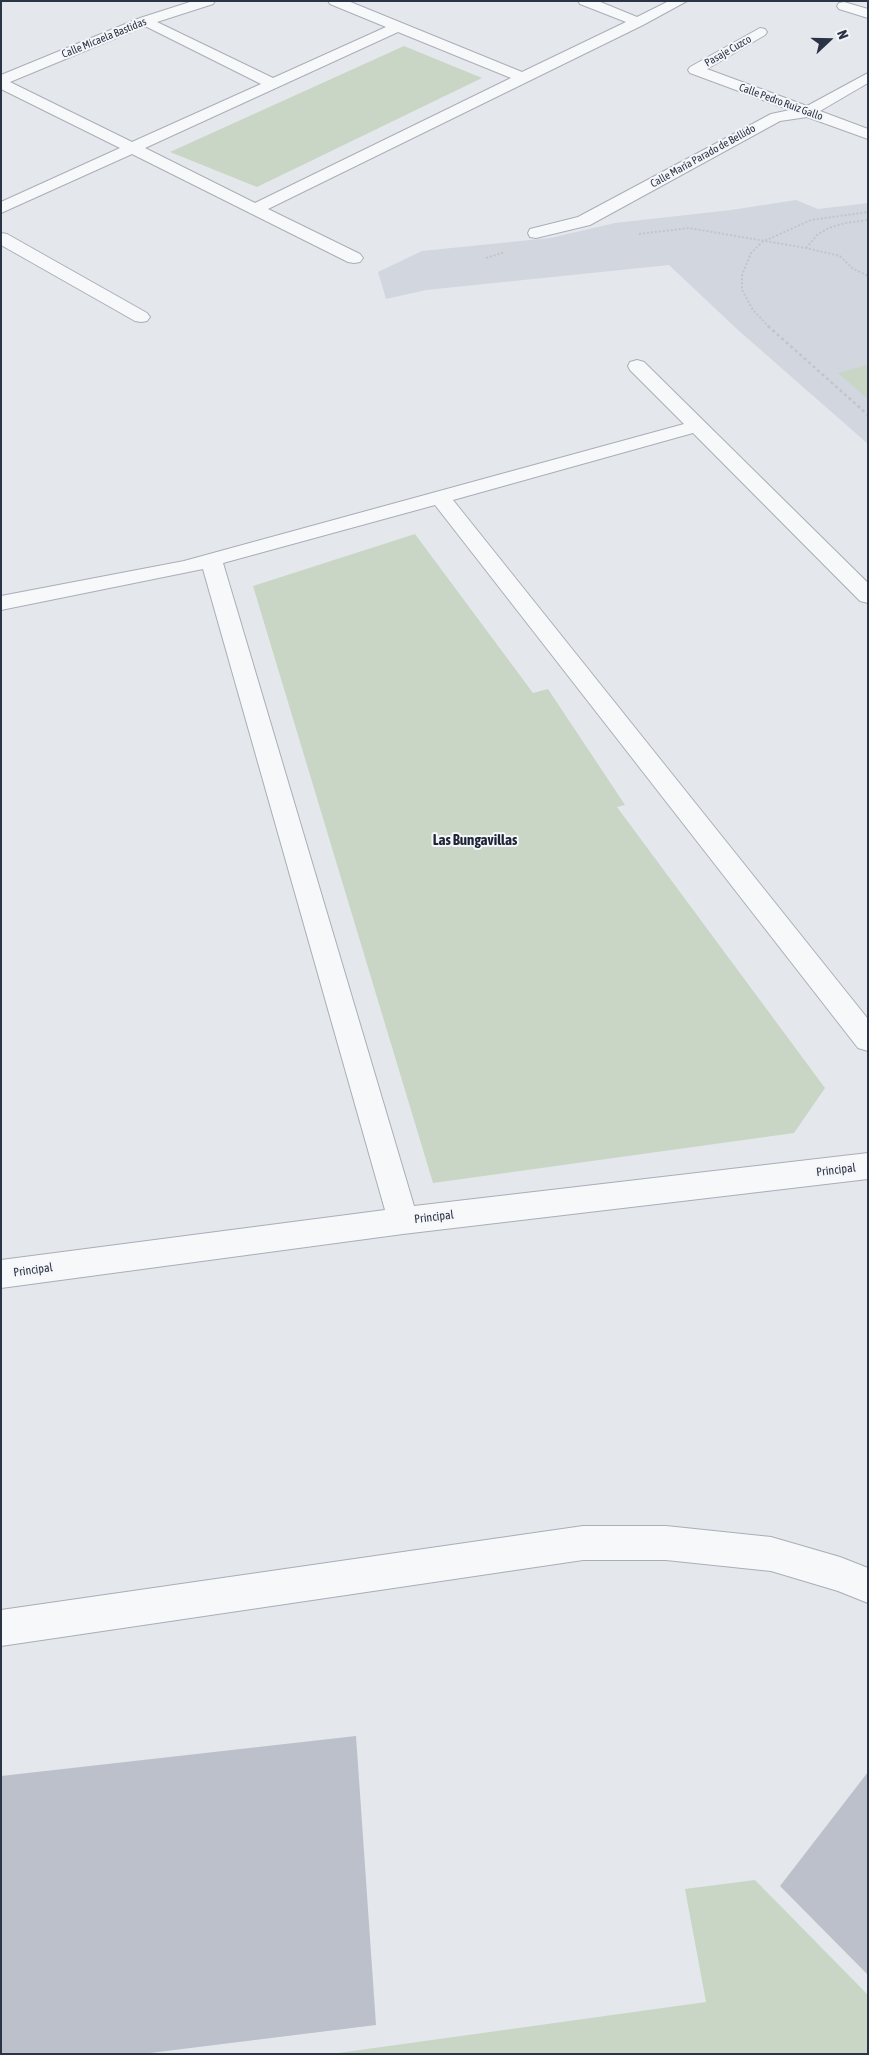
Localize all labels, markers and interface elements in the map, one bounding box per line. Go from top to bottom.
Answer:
street label: Calle Micaela Bastidas [60,15,148,61]
north arrow [804,15,854,65]
text: N [834,28,852,41]
street label: Pasaje Cuzco [702,32,754,70]
street label: Calle Pedro Ruiz Gallo [737,81,825,123]
street label: Calle María Parado de Bellido [648,122,758,190]
district label: Las Bungavillas [433,831,517,849]
street label: Principal [815,1160,857,1180]
street label: Principal [413,1207,455,1227]
street label: Principal [12,1260,54,1280]

